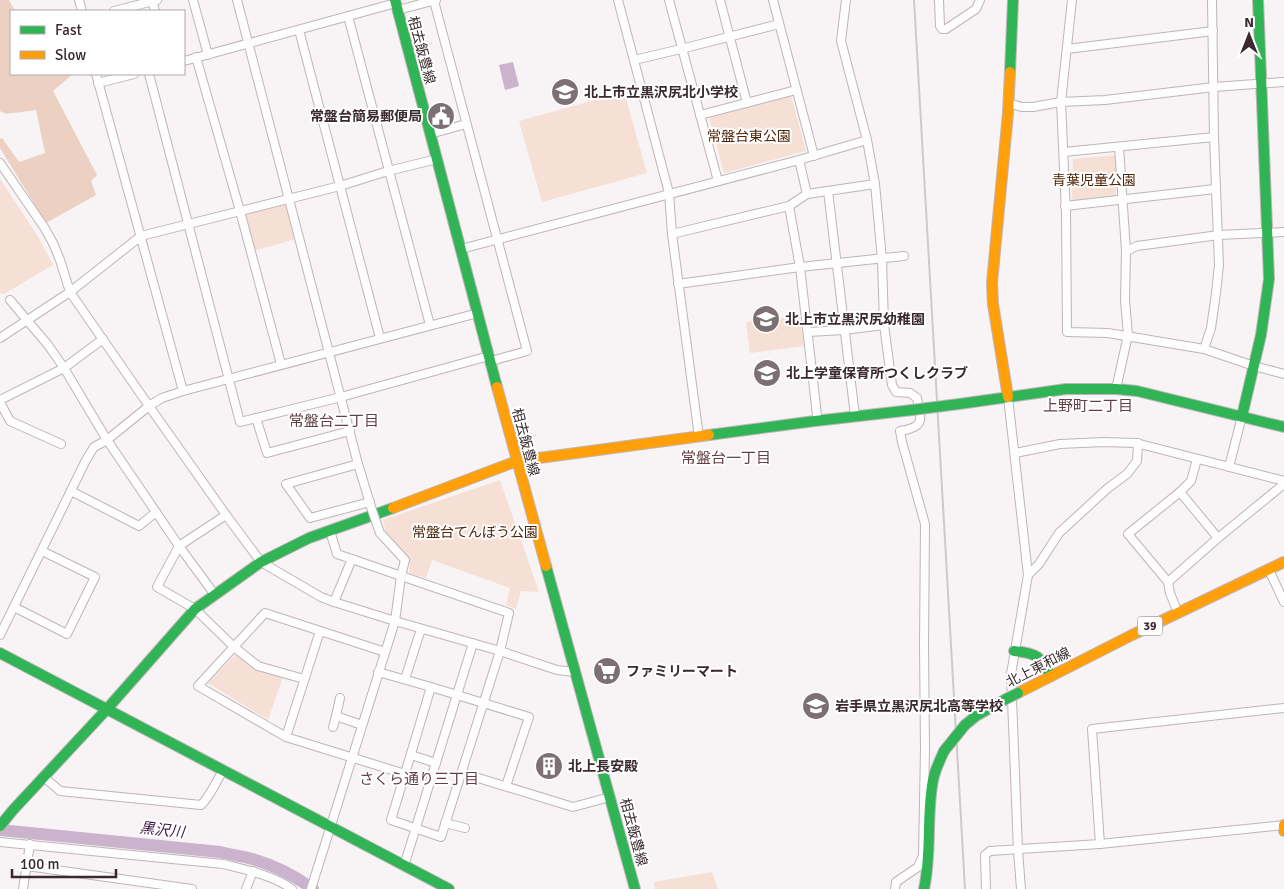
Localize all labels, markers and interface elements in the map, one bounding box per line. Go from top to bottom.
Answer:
legend [10,10,185,75]
north arrow [1224,10,1274,60]
street label: 相去飯豊線 [404,14,439,86]
text: N [1244,14,1254,31]
text: Fast [55,21,82,39]
text: Slow [55,46,86,64]
school or university icon: 北上市立黒沢尻北小学校 [550,77,580,107]
place label: 北上市立黒沢尻北小学校 [584,84,738,101]
public building icon: 常盤台簡易郵便局 [426,101,456,131]
place label: 常盤台簡易郵便局 [310,108,422,125]
park label: 常盤台東公園 [707,128,791,145]
park label: 青葉児童公園 [1052,172,1136,189]
school or university icon: 北上市立黒沢尻幼稚園 [751,304,781,334]
place label: 北上市立黒沢尻幼稚園 [785,311,925,328]
school or university icon: 北上学童保育所つくしクラブ [752,358,782,388]
place label: 北上学童保育所つくしクラブ [786,365,968,382]
district label: 上野町二丁目 [1043,397,1133,415]
street label: 相去飯豊線 [508,406,543,478]
district label: 常盤台二丁目 [289,412,379,430]
district label: 常盤台一丁目 [681,449,771,467]
park label: 常盤台てんぼう公園 [412,524,538,541]
road number: 39 [1138,616,1162,636]
street label: 北上東和線 [1003,644,1073,691]
supermarket icon: ファミリーマート [592,656,622,686]
place label: ファミリーマート [626,663,738,680]
school or university icon: 岩手県立黒沢尻北高等学校 [801,691,831,721]
place label: 岩手県立黒沢尻北高等学校 [835,698,1003,715]
building icon: 北上長安殿 [534,751,564,781]
place label: 北上長安殿 [568,758,638,775]
district label: さくら通り三丁目 [359,770,479,788]
street label: 相去飯豊線 [616,796,651,868]
water label: 黒沢川 [139,819,187,842]
scale bar [12,846,116,878]
text: 100 m [20,855,60,873]

